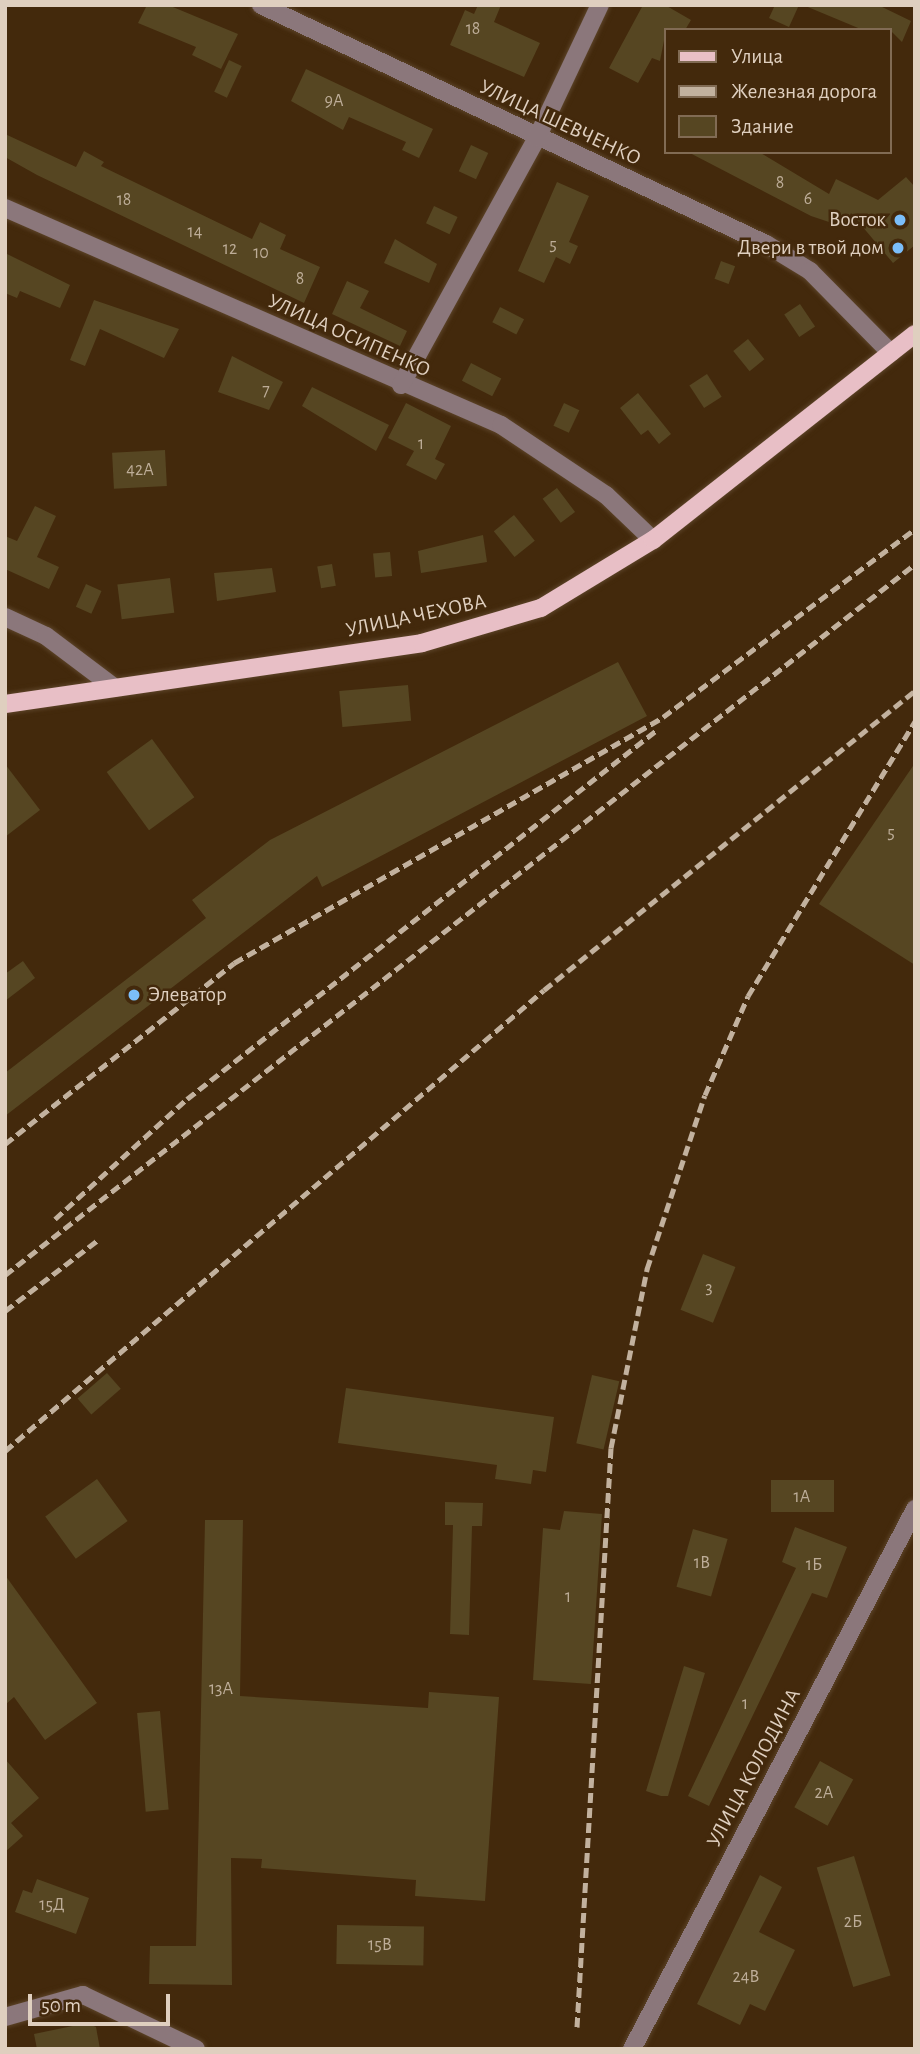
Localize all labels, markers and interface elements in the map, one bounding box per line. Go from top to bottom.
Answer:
house number: 18 [466,18,480,40]
legend [664,28,892,154]
text: Улица [731,46,783,67]
street label: УЛИЦА ШЕВЧЕНКО [475,74,645,172]
text: Железная дорога [731,81,877,102]
house number: 9А [324,90,344,112]
text: Здание [731,116,794,137]
house number: 8 [776,172,784,194]
house number: 6 [804,188,812,210]
house number: 18 [117,189,131,211]
place label: Восток [829,207,886,233]
marker: Восток [892,212,908,228]
house number: 14 [188,221,202,243]
house number: 5 [549,234,557,256]
place label: Двери в твой дом [738,235,884,261]
house number: 12 [223,238,237,260]
marker: Двери в твой дом [890,240,906,256]
house number: 10 [253,242,269,264]
house number: 8 [296,268,304,290]
street label: УЛИЦА ОСИПЕНКО [264,289,434,383]
house number: 7 [262,380,270,402]
house number: 1 [418,433,424,455]
house number: 42А [126,459,154,481]
street label: УЛИЦА ЧЕХОВА [344,589,488,643]
house number: 5 [887,822,895,844]
place label: Элеватор [148,982,227,1008]
marker: Элеватор [126,987,142,1003]
house number: 3 [705,1277,713,1299]
house number: 1А [794,1486,810,1508]
house number: 1В [694,1552,710,1574]
house number: 1Б [806,1554,822,1576]
house number: 1 [565,1586,571,1608]
house number: 13А [209,1678,233,1700]
street label: УЛИЦА КОЛОДИНА [702,1684,806,1852]
house number: 1 [742,1693,748,1715]
house number: 2А [815,1782,833,1804]
house number: 15Д [39,1894,65,1916]
house number: 2Б [844,1911,862,1933]
house number: 15В [368,1934,392,1956]
house number: 24В [732,1966,760,1988]
scale bar [32,1980,173,2024]
text: 50 m [41,1995,81,2016]

